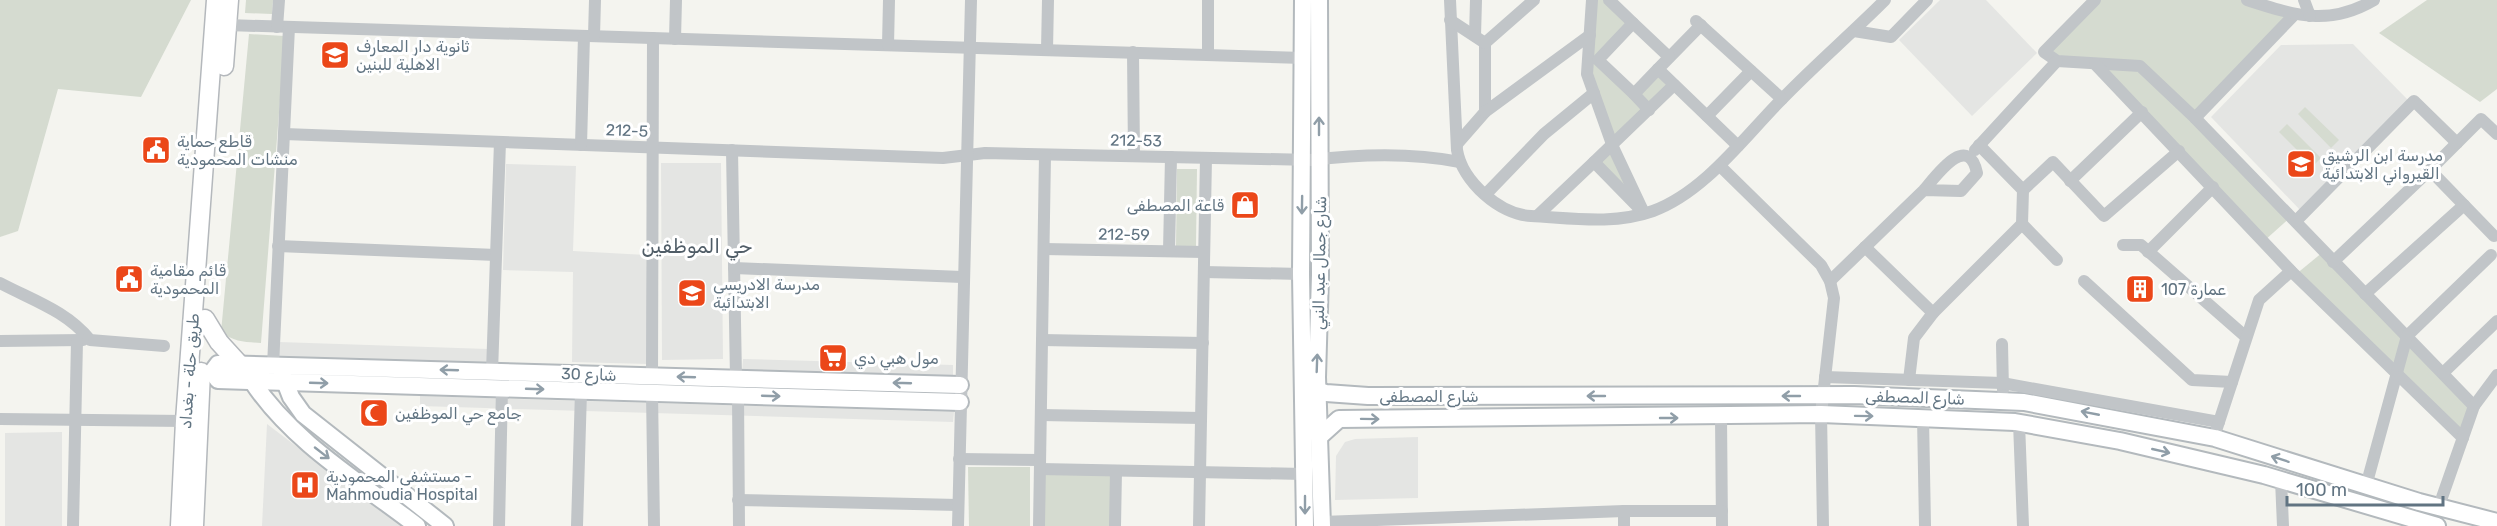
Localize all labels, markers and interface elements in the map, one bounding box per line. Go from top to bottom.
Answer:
place label: ثانوية دار المعارف الاهلية للبنين [356,37,469,74]
school or university icon: ثانوية دار المعارف الاهلية للبنين [319,39,351,71]
one-way arrow [1313,116,1325,136]
street label: 212-5 [605,120,648,141]
street label: 212-53 [1110,131,1162,150]
place label: قاطع حماية منشات المحمودية [177,132,298,170]
public building icon: قاطع حماية منشات المحمودية [140,134,172,166]
place label: مدرسة ابن الرشيق القيرواني الابتدائية [2322,146,2443,186]
school or university icon: مدرسة ابن الرشيق القيرواني الابتدائية [2285,148,2317,180]
shop icon: قاعة المصطفى [1229,189,1261,221]
one-way arrow [1296,195,1308,215]
place label: قاعة المصطفى [1127,196,1224,215]
street label: شارع جمال عبد النبي [1309,196,1333,330]
street label: 212-59 [1098,225,1150,244]
district label: حي الموظفين [642,234,752,261]
place label: قائم مقامية المحمودية [150,261,226,299]
public building icon: قائم مقامية المحمودية [113,263,145,295]
building icon: عمارة 107 [2124,273,2156,305]
place label: مدرسة الادريسي الابتدائية [713,275,820,312]
school or university icon: مدرسة الادريسي الابتدائية [676,277,708,309]
place label: عمارة 107 [2161,280,2226,300]
street label: طريق حلة - بغداد [176,312,204,430]
supermarket icon: مول هبي دي [817,342,849,374]
place label: مول هبي دي [854,349,939,371]
one-way arrow [1312,353,1323,373]
street label: شارع 30 [561,364,617,387]
one-way arrow [440,365,460,376]
one-way arrow [677,371,697,383]
one-way arrow [308,377,328,389]
one-way arrow [892,377,912,389]
one-way arrow [524,384,544,395]
street label: شارع المصطفى [1865,386,1965,411]
street label: شارع المصطفى [1379,387,1479,408]
one-way arrow [1587,390,1607,402]
one-way arrow [1782,390,1802,402]
one-way arrow [761,391,781,402]
mosque icon: جامع حي الموظفين [358,397,390,429]
place label: جامع حي الموظفين [395,404,522,426]
one-way arrow [2081,408,2101,419]
one-way arrow [1854,410,1874,421]
one-way arrow [1659,412,1679,424]
one-way arrow [1359,414,1379,425]
one-way arrow [314,446,330,459]
one-way arrow [2151,446,2171,457]
one-way arrow [2271,453,2290,464]
place label: مستشفى المحمودية - Mahmoudia Hospital [326,467,478,504]
hospital icon: مستشفى المحمودية - Mahmoudia Hospital [289,469,321,501]
scale bar [2287,469,2443,507]
text: 100 m [2296,479,2347,501]
one-way arrow [1299,495,1311,515]

